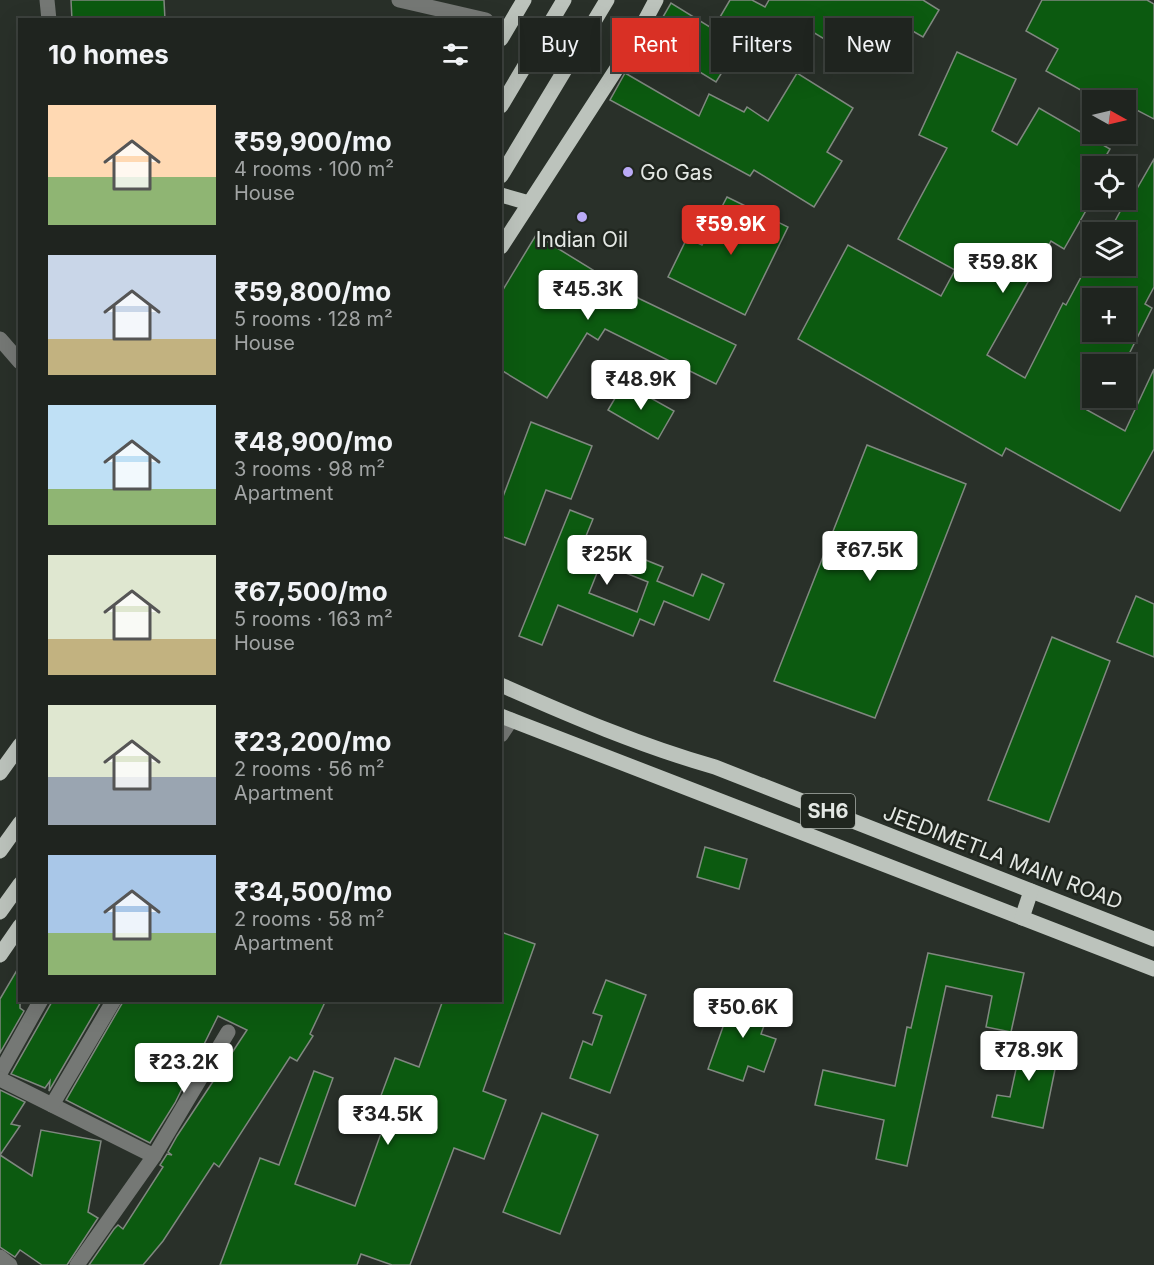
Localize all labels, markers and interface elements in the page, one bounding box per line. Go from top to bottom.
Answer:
chip: Buy [520,18,600,72]
chip: Rent [612,18,699,72]
chip: Filters [711,18,813,72]
chip: New [825,18,912,72]
icon: filters [439,38,472,71]
text: 10 homes [48,39,169,70]
north arrow [1082,90,1136,144]
map controls [1082,90,1136,408]
text: ₹59,900/mo [234,126,392,157]
icon: home [96,129,168,201]
button: locate [1082,156,1136,210]
text: 4 rooms · 100 m² [234,157,394,181]
place label: Go Gas [640,160,713,185]
marker: Go Gas [621,165,635,179]
text: House [234,181,295,205]
pin: ₹59.9K [682,205,780,256]
marker: Indian Oil [575,210,589,224]
text: ₹59.9K [696,212,766,236]
button: layers [1082,222,1136,276]
place label: Indian Oil [536,227,628,252]
pin: ₹59.8K [954,243,1052,294]
text: ₹59.8K [968,250,1038,274]
pin: ₹45.3K [539,270,637,321]
text: ₹59,800/mo [234,276,391,307]
text: ₹45.3K [553,277,623,301]
icon: home [96,279,168,351]
button: + [1082,288,1136,342]
text: 5 rooms · 128 m² [234,307,393,331]
text: House [234,331,295,355]
button: − [1082,354,1136,408]
pin: ₹48.9K [592,360,690,411]
text: ₹48.9K [605,367,677,391]
text: ₹48,900/mo [234,426,393,457]
icon: home [96,429,168,501]
text: 3 rooms · 98 m² [234,457,385,481]
text: Apartment [234,481,333,505]
pin: ₹67.5K [821,531,919,582]
pin: ₹25K [571,535,643,586]
text: ₹67.5K [836,538,904,562]
text: ₹25K [581,542,633,566]
text: ₹67,500/mo [234,576,388,607]
icon: home [96,579,168,651]
text: 5 rooms · 163 m² [234,607,393,631]
text: House [234,631,295,655]
text: ₹23,200/mo [234,726,391,757]
icon: home [96,729,168,801]
text: 2 rooms · 56 m² [234,757,385,781]
text: Apartment [234,781,333,805]
road number: SH6 [801,794,855,828]
street label: JEEDIMETLA MAIN ROAD [880,800,1126,914]
text: ₹34,500/mo [234,876,392,907]
icon: home [96,879,168,951]
text: 2 rooms · 58 m² [234,907,385,931]
text: Apartment [234,931,333,955]
pin: ₹50.6K [694,988,792,1039]
text: ₹50.6K [708,995,778,1019]
pin: ₹78.9K [980,1031,1078,1082]
text: ₹78.9K [994,1038,1064,1062]
pin: ₹23.2K [135,1043,233,1094]
text: ₹23.2K [149,1050,219,1074]
pin: ₹34.5K [339,1095,437,1146]
text: ₹34.5K [353,1102,423,1126]

